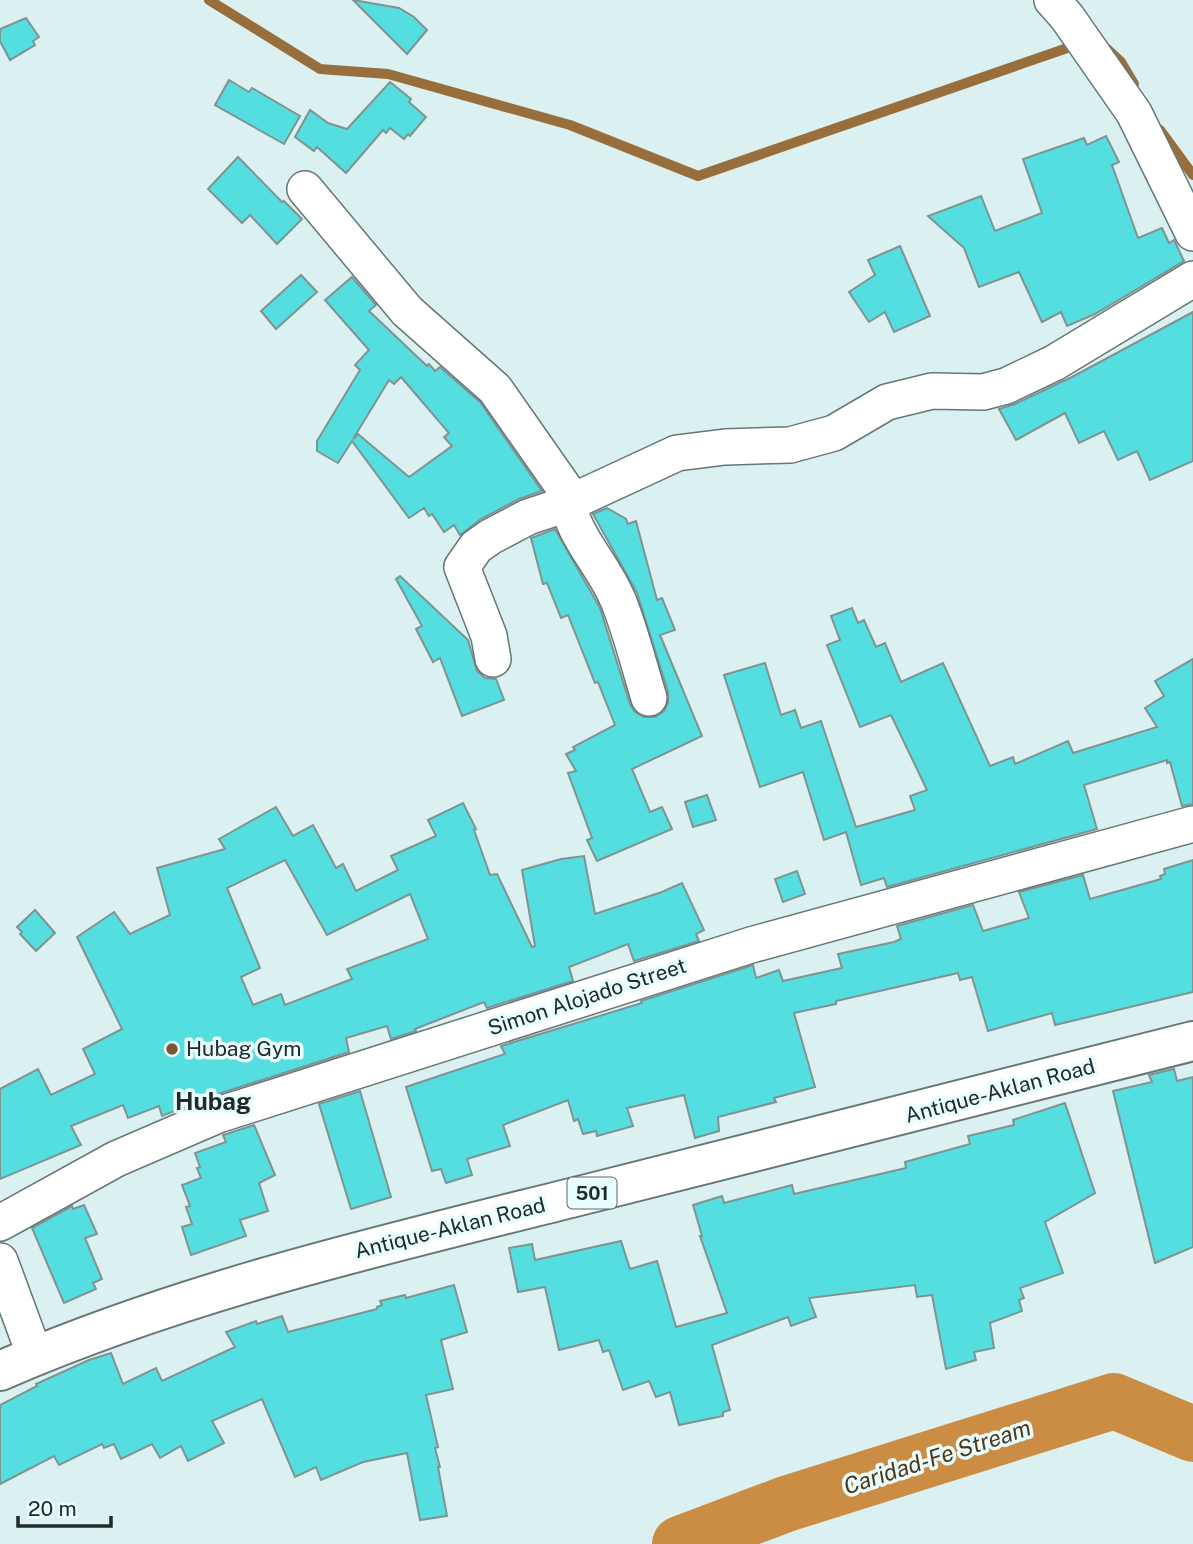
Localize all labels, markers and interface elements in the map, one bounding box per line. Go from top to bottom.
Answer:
street label: Simon Alojado Street [484,953,689,1040]
place label: Hubag Gym [186,1036,301,1061]
marker: Hubag Gym [164,1041,180,1057]
street label: Antique-Aklan Road [902,1053,1098,1128]
district label: Hubag [175,1087,251,1115]
road number: 501 [568,1177,616,1208]
street label: Antique-Aklan Road [352,1192,548,1263]
water label: Caridad-Fe Stream [840,1414,1034,1500]
scale bar [18,1484,110,1528]
text: 20 m [28,1496,77,1521]

